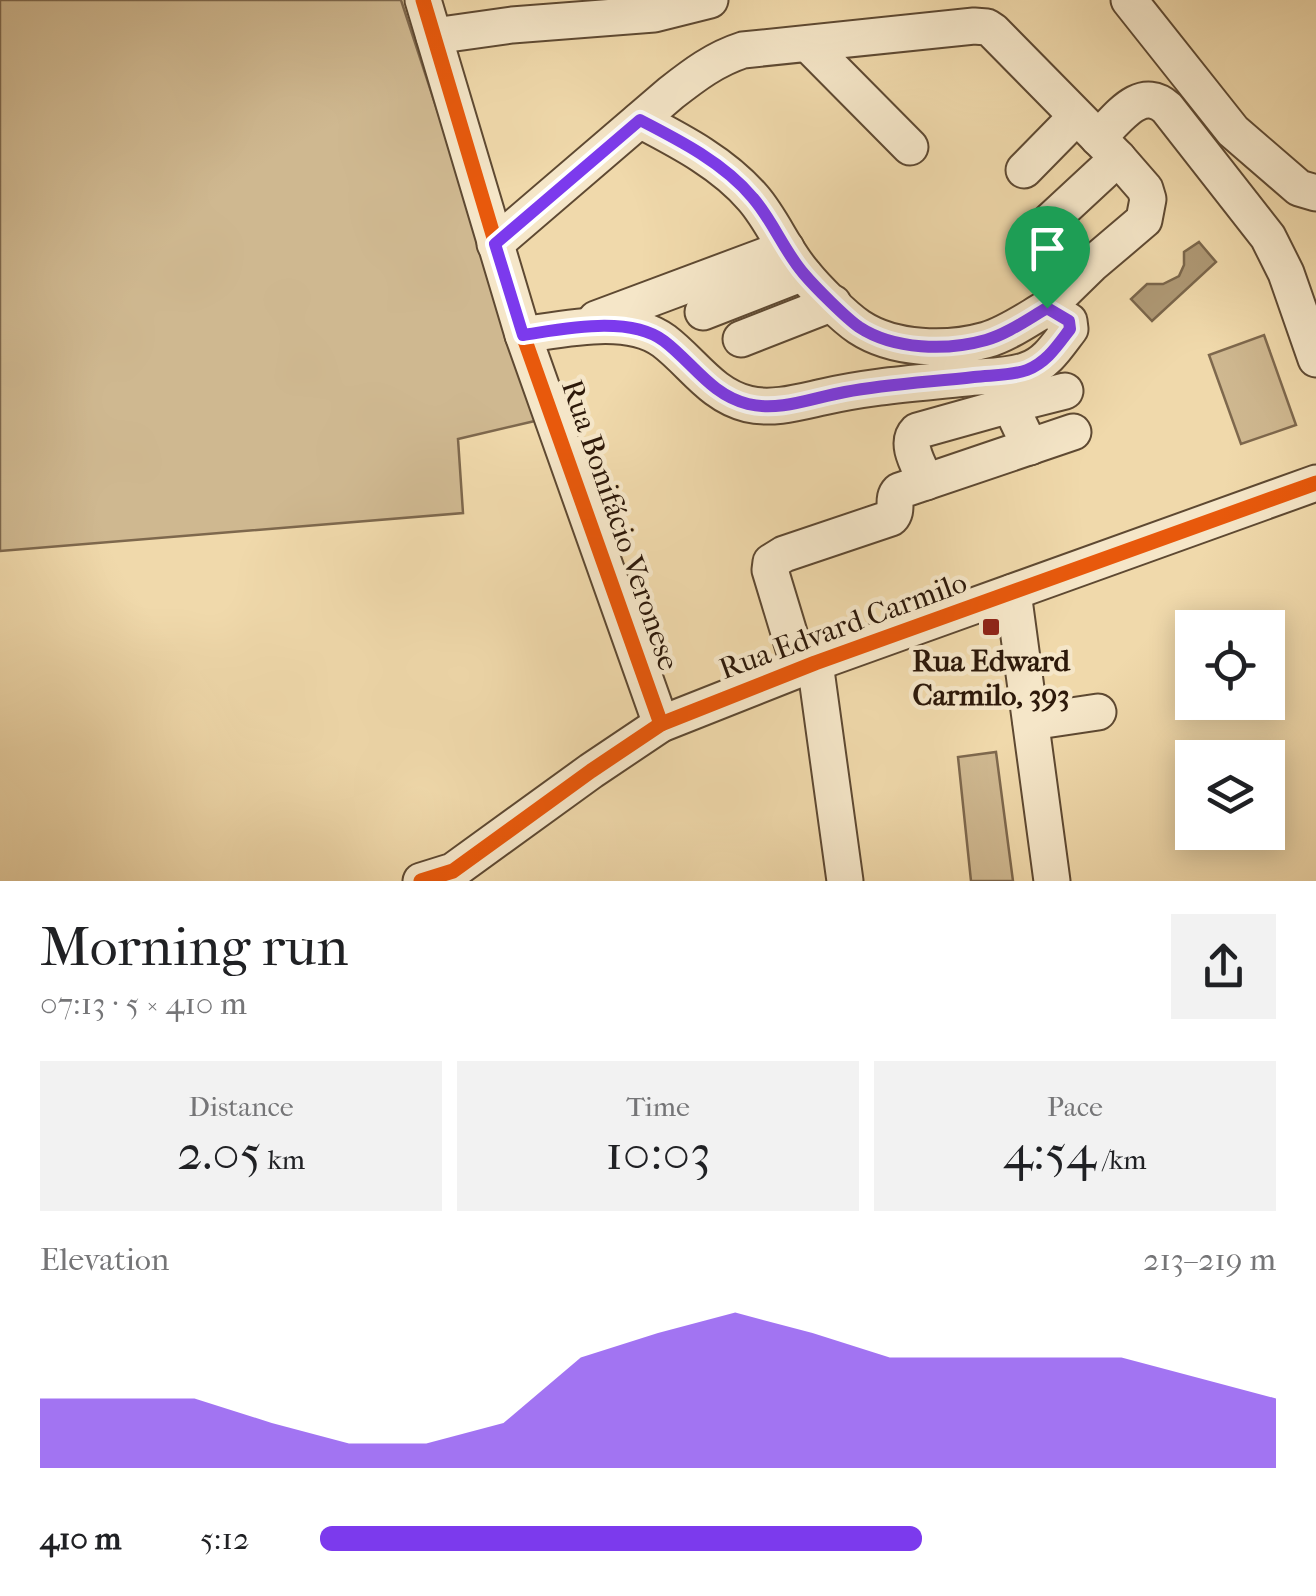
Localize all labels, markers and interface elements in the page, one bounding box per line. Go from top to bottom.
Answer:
pin [1005,206,1090,309]
icon: arrive [1020,221,1075,276]
street label: Rua Bonifácio Veronese [554,375,686,675]
street label: Rua Edvard Carmilo [715,565,971,687]
map controls [1175,610,1285,850]
button: locate [1175,610,1285,720]
marker: Rua Edward Carmilo, 393 [980,616,1002,638]
place label: Rua Edward Carmilo, 393 [912,644,1071,713]
button: layers [1175,740,1285,850]
button: share [1171,914,1276,1019]
text: Morning run [40,915,348,979]
text: 07:13 · 5 × 410 m [40,985,247,1022]
text: Distance [188,1090,294,1123]
text: Time [626,1090,690,1123]
text: Pace [1047,1090,1103,1123]
text: 2.05 [177,1123,261,1182]
text: 10:03 [605,1123,711,1182]
text: 4:54 [1003,1123,1096,1182]
text: km [261,1143,305,1176]
text: /km [1096,1143,1147,1176]
text: Elevation [40,1241,169,1278]
text: 213–219 m [1143,1241,1276,1278]
text: 410 m [40,1520,121,1557]
text: 5:12 [200,1520,249,1557]

